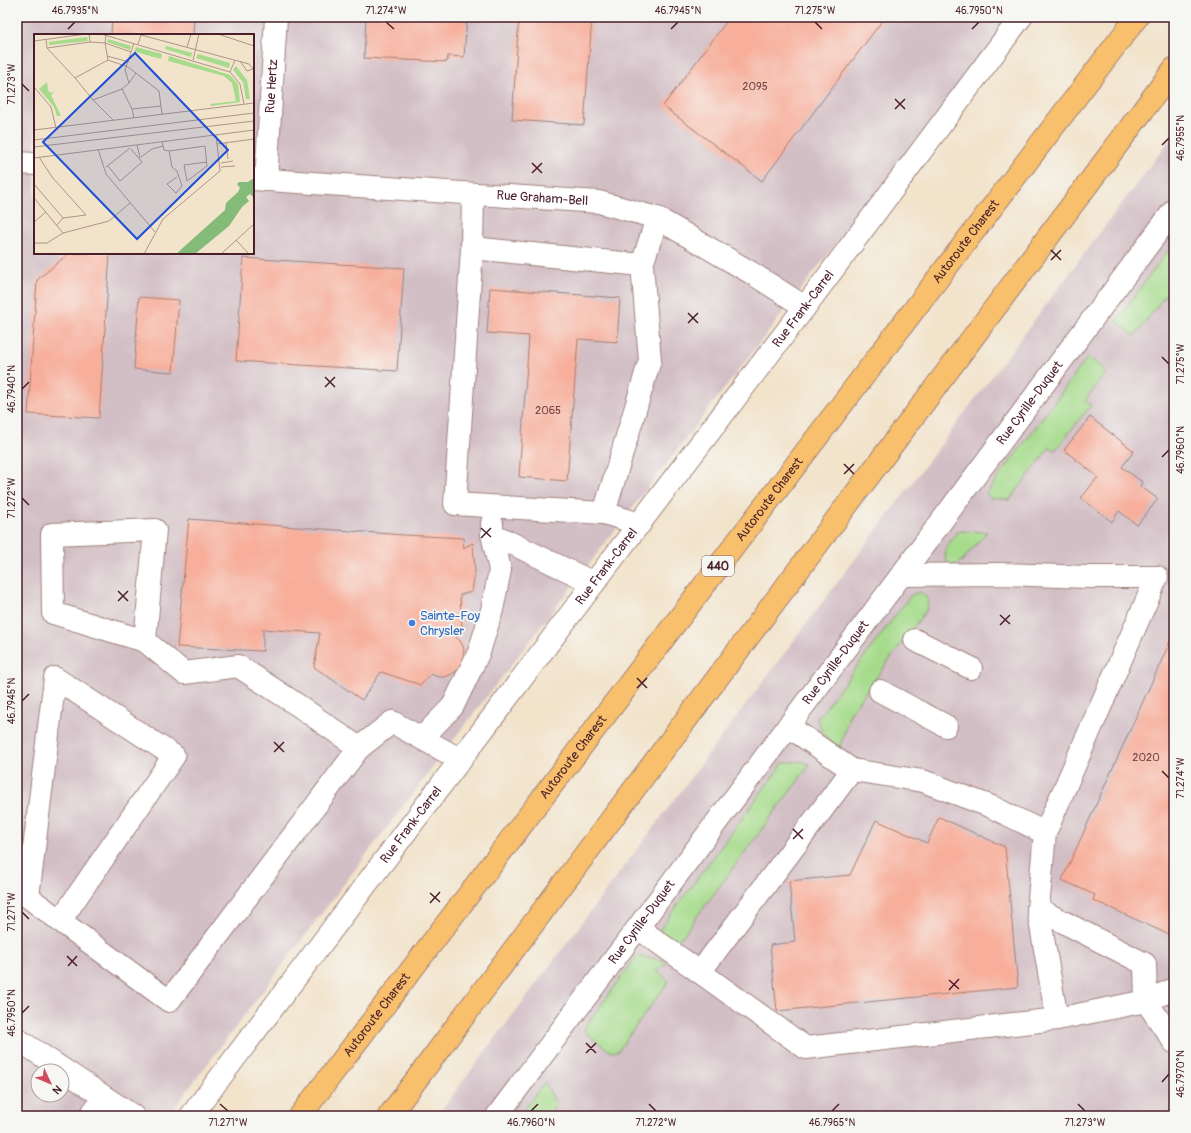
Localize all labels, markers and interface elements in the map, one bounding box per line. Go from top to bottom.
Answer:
text: 46.7935°N [52,5,98,17]
text: 71.274°W [366,5,407,17]
text: 46.7945°N [655,5,702,17]
text: 71.275°W [795,5,836,17]
text: 46.7950°N [955,5,1003,17]
inset map [34,34,254,254]
street label: Rue Hertz [262,58,281,114]
text: 71.273°W [6,63,18,104]
house number: 2095 [742,80,768,93]
text: 46.7955°N [1175,115,1187,161]
street label: Rue Graham-Bell [496,187,589,209]
street label: Autoroute Charest [929,196,1003,287]
street label: Rue Frank-Carrel [769,267,837,351]
text: 71.275°W [1175,343,1187,384]
street label: Rue Cyrille-Duquet [993,357,1067,448]
text: 46.7940°N [6,365,18,413]
house number: 2065 [535,404,561,417]
text: 46.7960°N [1175,426,1187,474]
street label: Autoroute Charest [733,454,807,545]
text: 71.272°W [6,477,18,518]
street label: Rue Frank-Carrel [572,525,641,608]
road number: 440 [702,556,734,576]
place label: Sainte-Foy Chrysler [420,608,480,639]
street label: Rue Cyrille-Duquet [799,617,873,708]
marker: Sainte-Foy Chrysler [407,618,417,628]
text: 46.7945°N [6,677,18,724]
street label: Autoroute Charest [536,712,611,802]
house number: 2020 [1132,751,1160,764]
text: 71.274°W [1175,757,1187,799]
street label: Rue Frank-Carrel [377,783,445,867]
street label: Rue Cyrille-Duquet [605,876,679,967]
text: 71.271°W [6,892,18,932]
street label: Autoroute Charest [340,969,414,1060]
text: 46.7950°N [6,989,18,1037]
text: 46.7970°N [1175,1050,1187,1098]
north arrow [30,1063,70,1103]
text: N [49,1082,64,1097]
text: 71.271°W [208,1117,248,1129]
text: 46.7960°N [507,1117,555,1129]
text: 71.272°W [636,1117,677,1129]
text: 46.7965°N [809,1117,856,1129]
text: 71.273°W [1065,1117,1106,1129]

